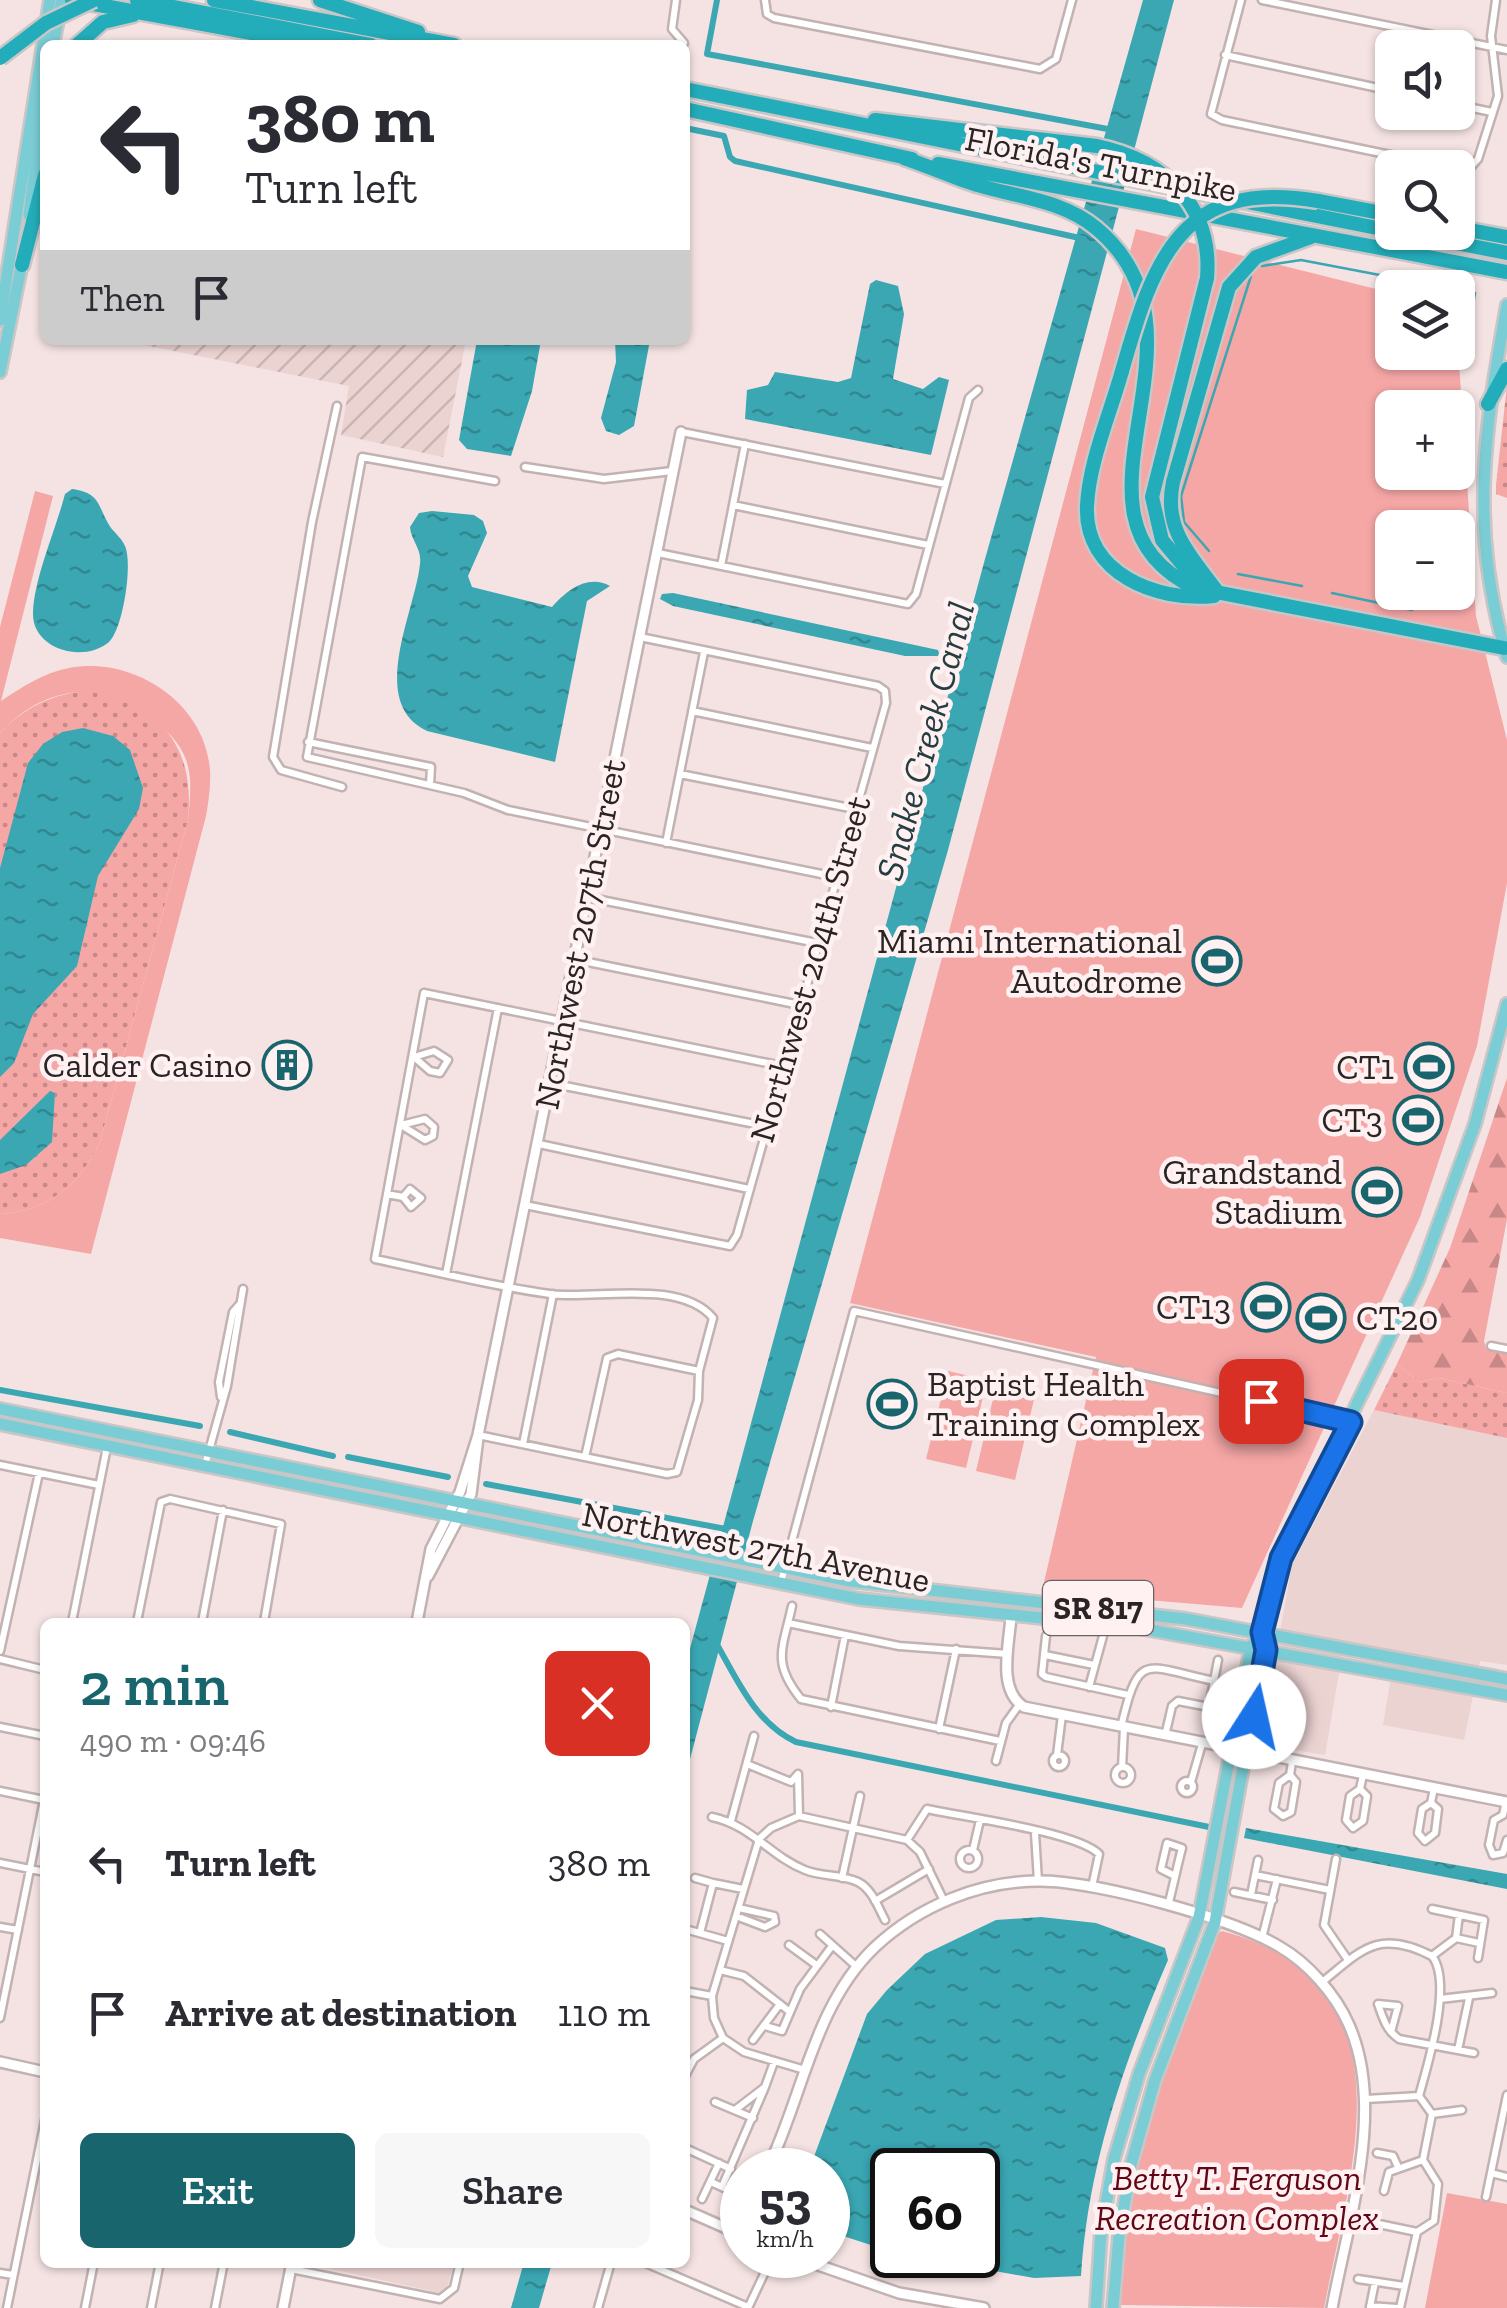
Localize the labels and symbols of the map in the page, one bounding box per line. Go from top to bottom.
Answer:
street label: Florida's Turnpike [962,117,1240,211]
water label: Snake Creek Canal [866,597,984,885]
street label: Northwest 207th Street [525,755,635,1113]
street label: Northwest 204th Street [740,791,880,1147]
place label: Miami International Autodrome [877,920,1182,1002]
sports icon: Miami International Autodrome [1191,935,1243,987]
building icon: Calder Casino [261,1039,313,1091]
sports icon: CT1 [1403,1041,1455,1093]
place label: Calder Casino [43,1044,252,1086]
place label: CT1 [1336,1046,1394,1088]
sports icon: CT3 [1392,1094,1444,1146]
place label: CT3 [1322,1099,1383,1141]
place label: Grandstand Stadium [1162,1151,1342,1233]
sports icon: Grandstand Stadium [1351,1166,1403,1218]
sports icon: CT13 [1240,1281,1292,1333]
place label: CT13 [1156,1286,1231,1328]
sports icon: CT20 [1295,1292,1347,1344]
place label: CT20 [1356,1297,1439,1339]
pin [1219,1359,1304,1444]
place label: Baptist Health Training Complex [927,1363,1200,1445]
sports icon: Baptist Health Training Complex [866,1378,918,1430]
street label: Northwest 27th Avenue [579,1493,933,1601]
road number: SR 817 [1043,1581,1153,1635]
position arrow [1202,1665,1306,1769]
speed limit sign: 60 [870,2148,1000,2278]
park label: Betty T. Ferguson Recreation Complex [1095,2157,1379,2239]

